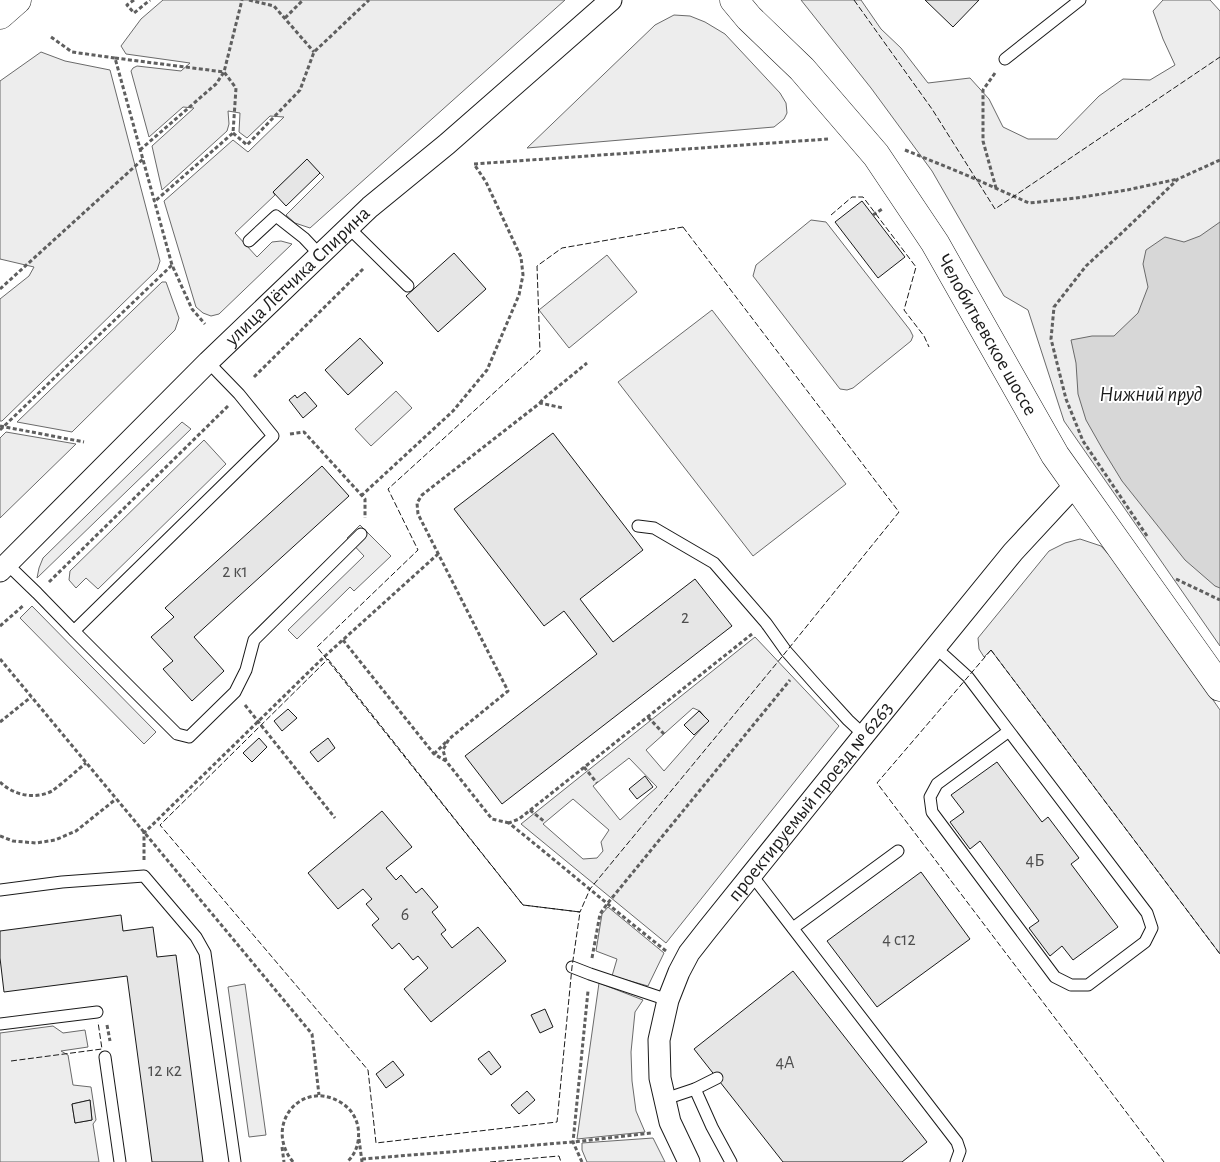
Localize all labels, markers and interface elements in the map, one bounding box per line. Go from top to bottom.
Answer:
street label: улица Лётчика Спирина [221,203,374,350]
street label: Челобитьевское шоссе [933,251,1041,419]
water label: Нижний пруд [1100,384,1202,406]
house number: 2 к1 [222,563,248,581]
house number: 2 [681,609,689,627]
street label: проектируемый проезд № 6263 [724,698,897,905]
house number: 4Б [1026,852,1044,870]
house number: 6 [401,906,409,924]
house number: 4 с12 [882,931,916,949]
house number: 4А [775,1054,795,1072]
house number: 12 к2 [148,1062,182,1080]

